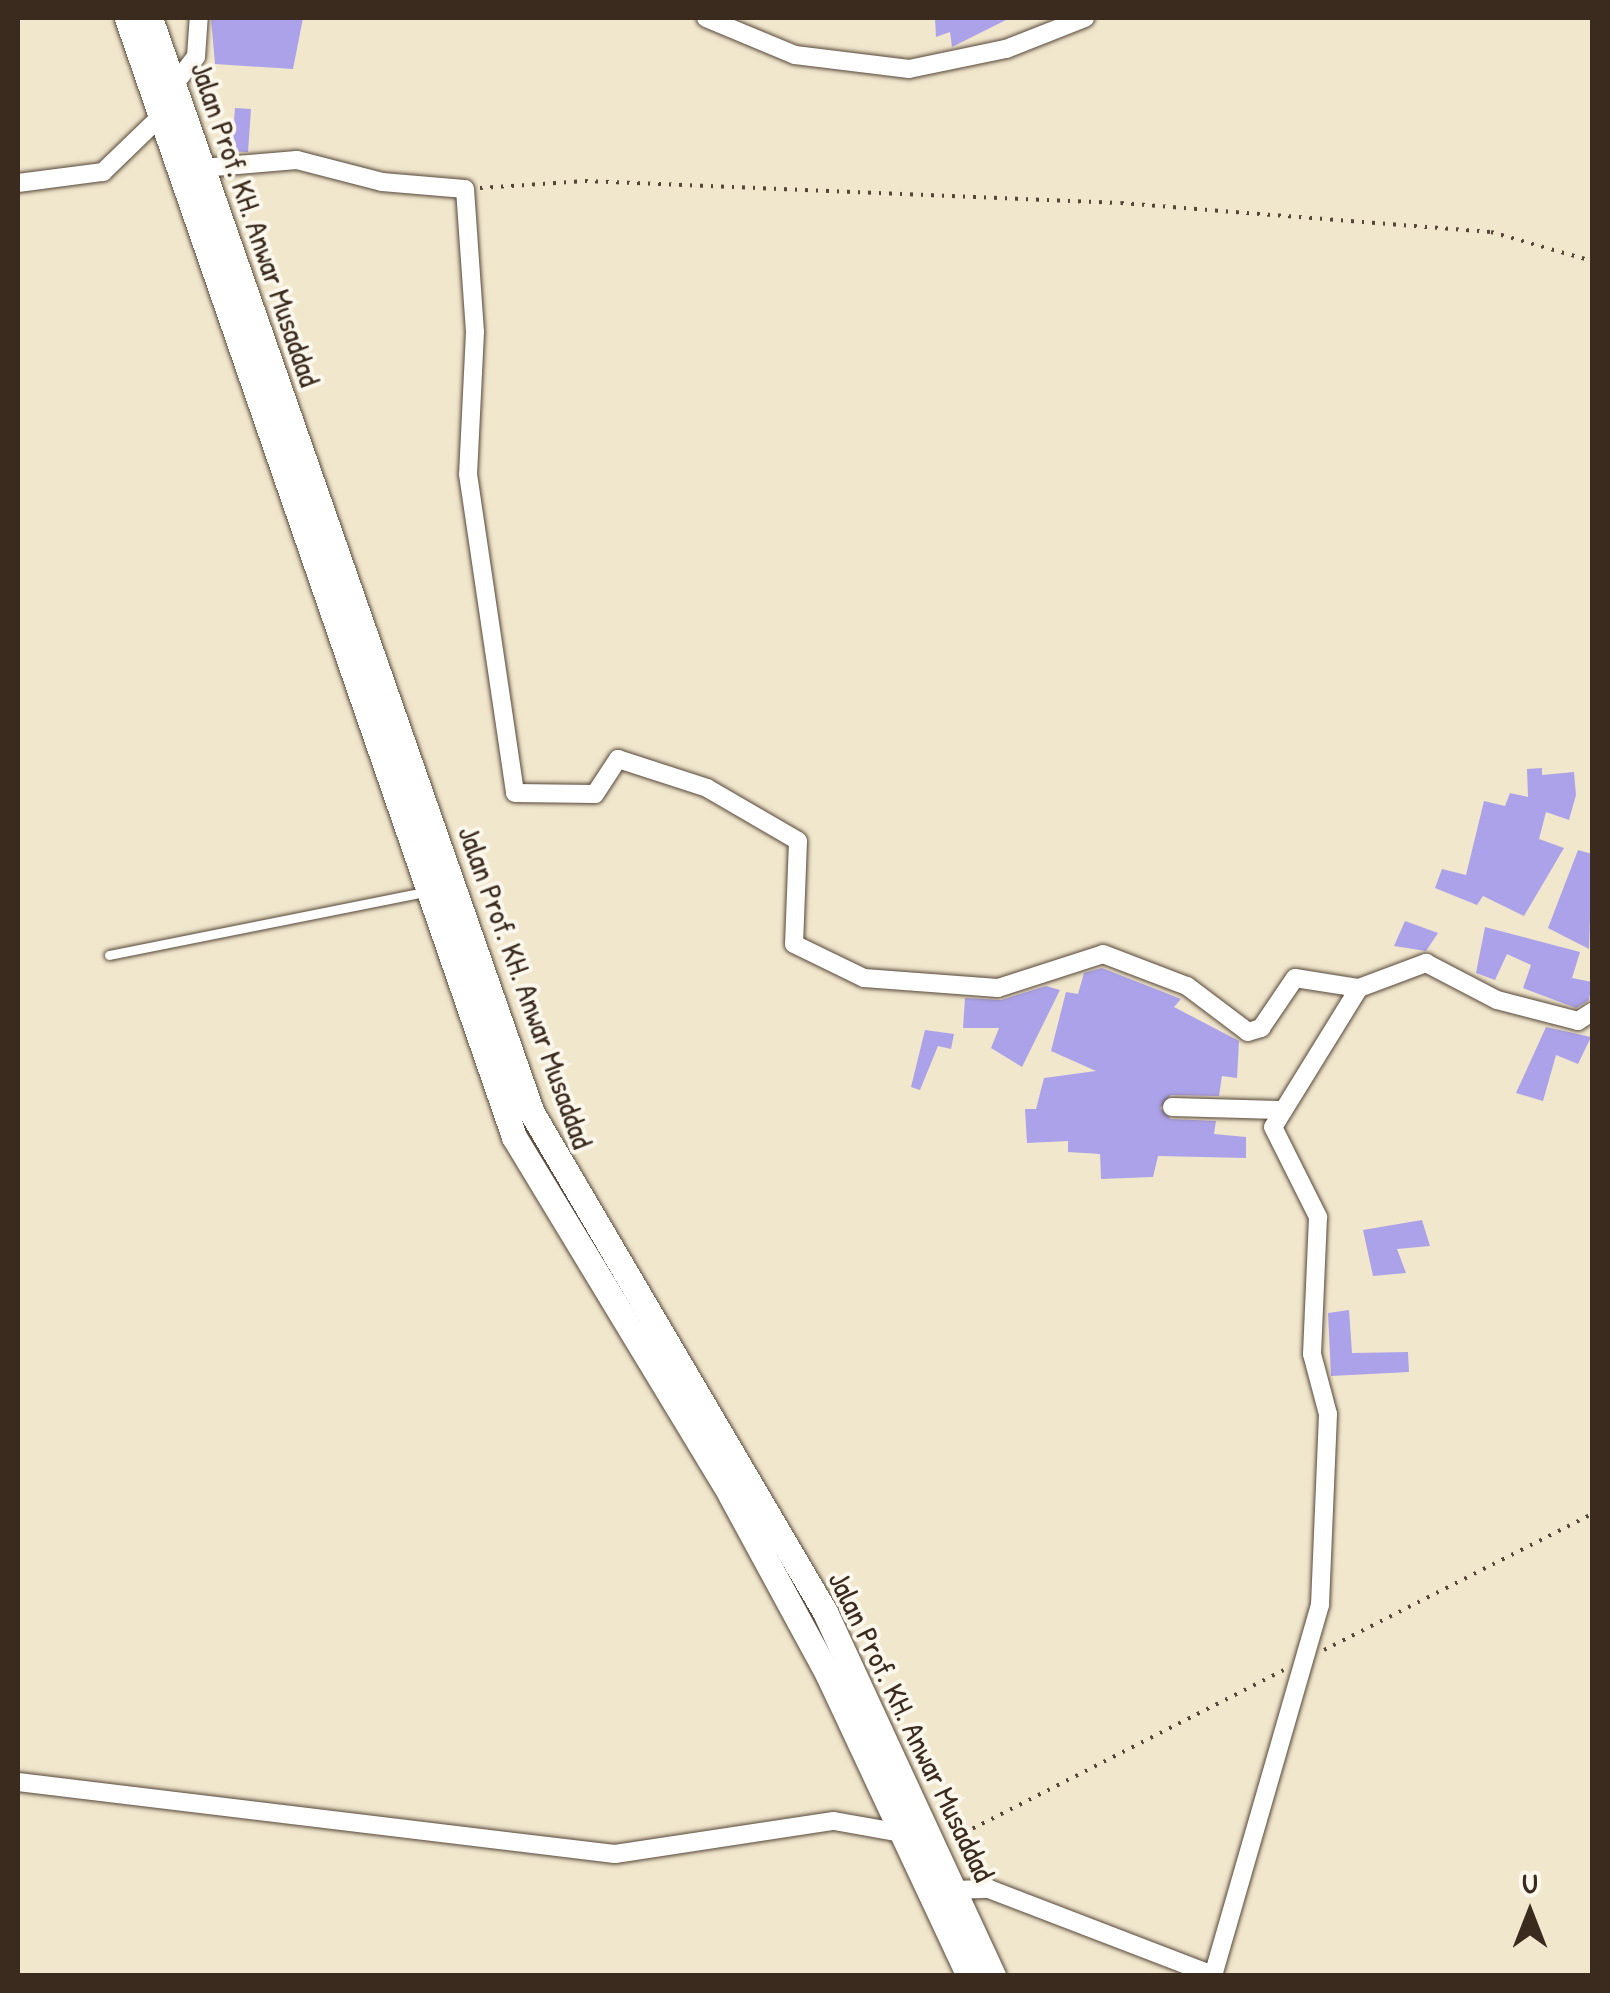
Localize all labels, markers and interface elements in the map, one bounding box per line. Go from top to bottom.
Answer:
street label: Jalan Prof. KH. Anwar Musaddad [184,57,328,391]
street label: Jalan Prof. KH. Anwar Musaddad [451,821,601,1153]
street label: Jalan Prof. KH. Anwar Musaddad [821,1565,1003,1887]
north arrow [1480,1863,1580,1963]
text: U [1522,1864,1538,1902]

